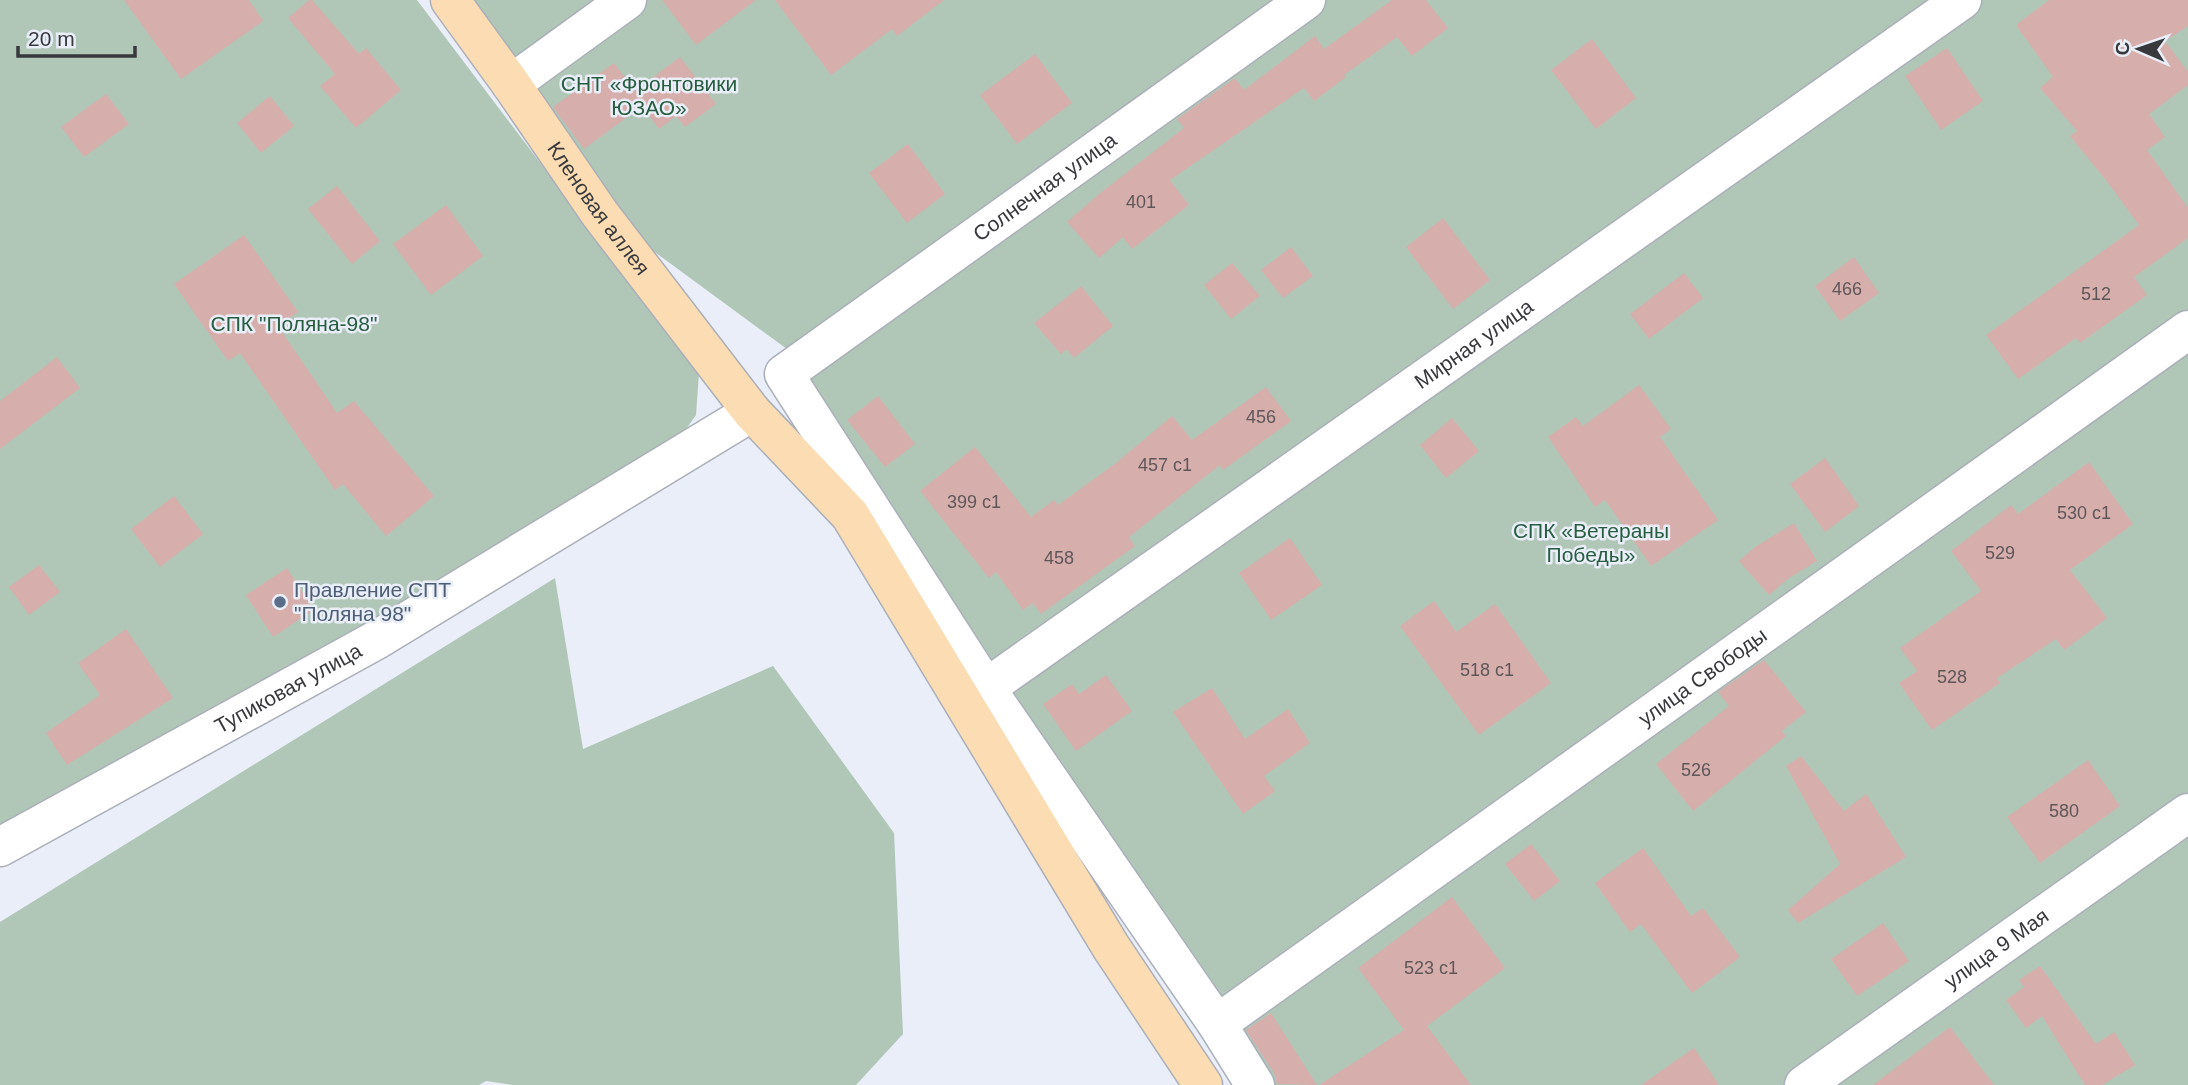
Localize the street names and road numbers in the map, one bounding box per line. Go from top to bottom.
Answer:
street label: Солнечная улица [969,127,1121,246]
street label: Кленовая аллея [543,137,655,279]
street label: Мирная улица [1410,294,1537,393]
street label: улица Свободы [1634,623,1771,730]
street label: Тупиковая улица [211,638,366,738]
street label: улица 9 Мая [1940,904,2053,993]

